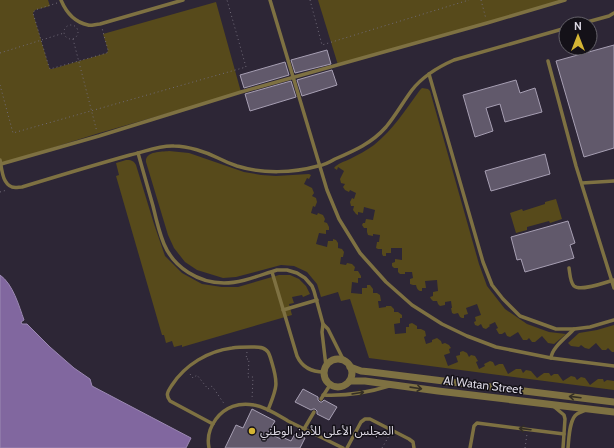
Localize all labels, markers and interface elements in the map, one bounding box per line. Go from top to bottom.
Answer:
north arrow [558,16,598,56]
text: N [574,19,582,33]
street label: Al Watan Street [443,372,523,397]
one-way arrow [409,384,422,392]
one-way arrow [351,389,364,397]
one-way arrow [569,394,582,401]
place label: المجلس الأعلى للأمن الوطني [260,423,394,441]
one-way arrow [519,425,532,433]
marker: المجلس الأعلى للأمن الوطني [247,426,257,436]

